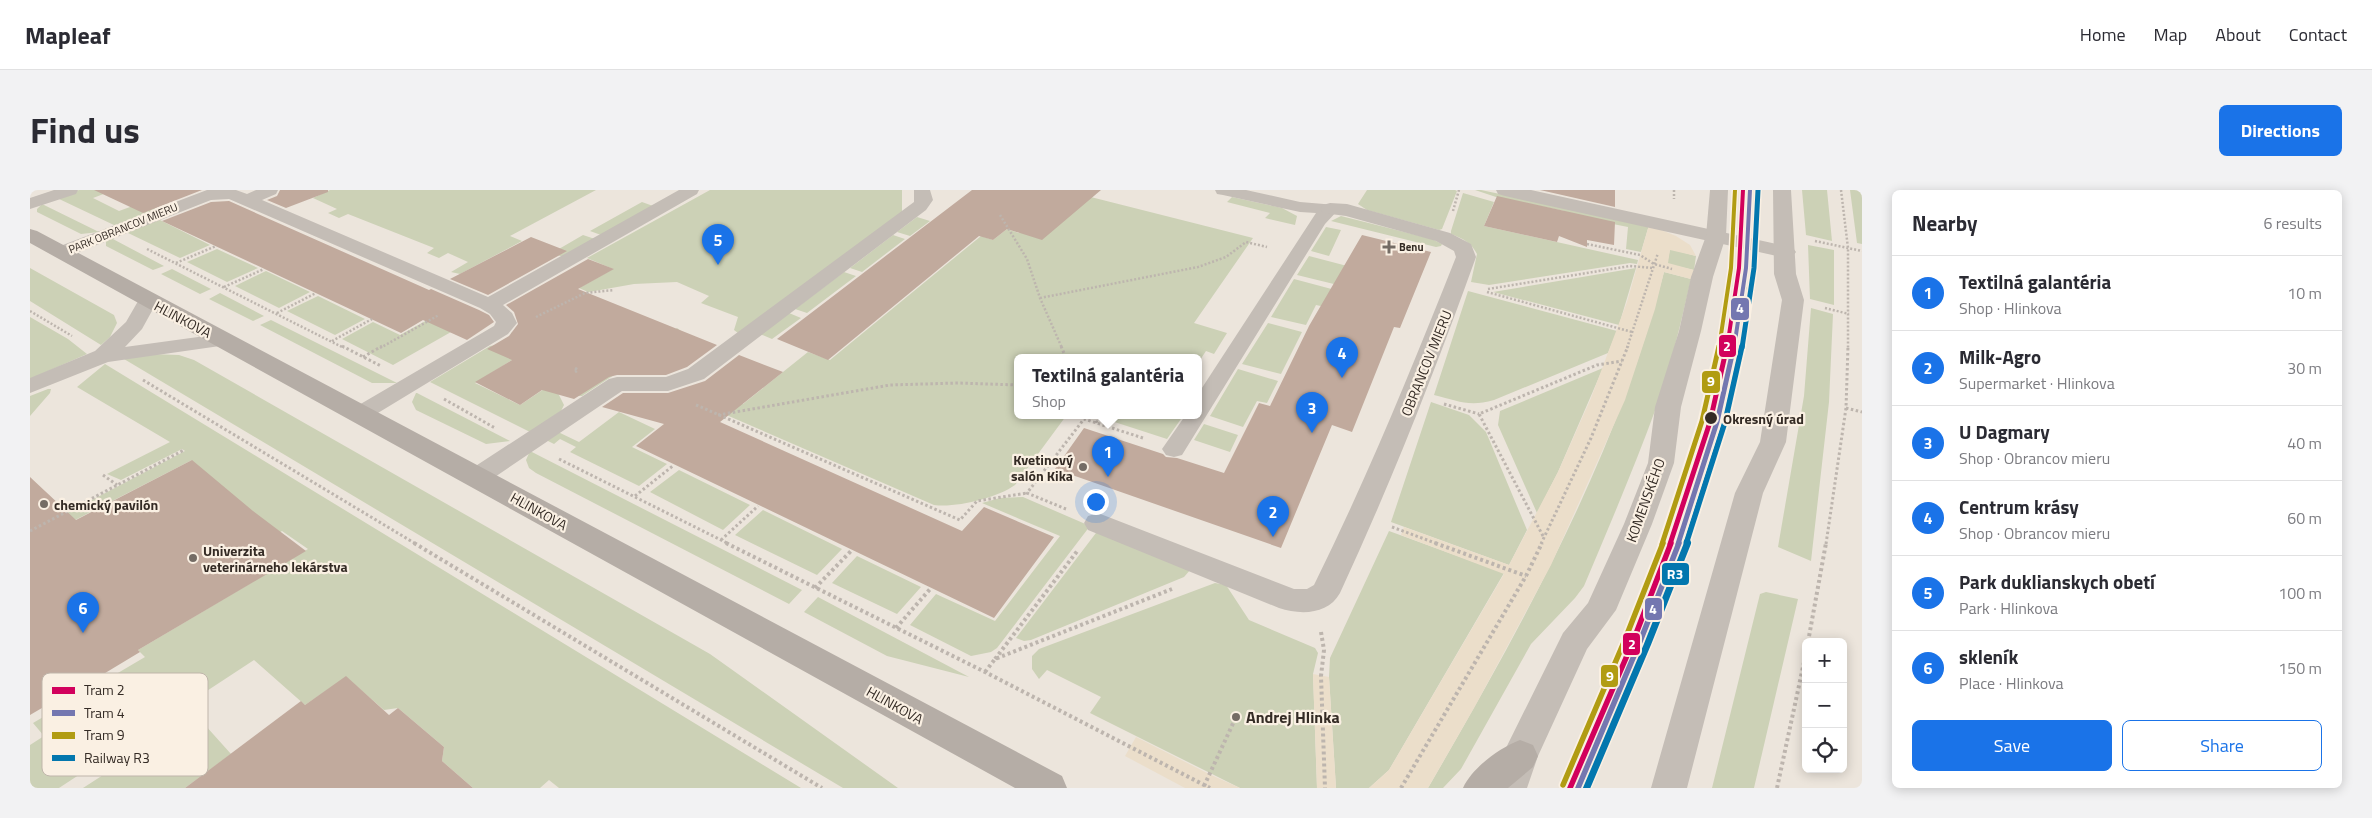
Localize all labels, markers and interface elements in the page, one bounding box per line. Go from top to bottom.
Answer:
text: Mapleaf [25,17,110,53]
text: Home [2080,21,2126,48]
text: Map [2154,21,2187,48]
text: About [2215,21,2261,48]
text: Contact [2289,21,2347,48]
text: Find us [30,103,140,157]
button: Directions [2219,105,2342,156]
street label: PARK OBRANCOV MIERU [66,199,180,257]
text: Nearby [1912,207,1977,239]
text: 6 results [2263,211,2322,235]
pin: 5 [702,224,734,265]
place label: Benu [1399,239,1423,255]
marker: Benu [1383,241,1395,253]
text: Textilná galantéria [1959,267,2111,296]
text: 1 [1924,281,1932,305]
text: 10 m [2287,281,2322,305]
street label: HLINKOVA [151,295,216,343]
text: Shop · Hlinkova [1959,296,2062,320]
line badge: 4 [1730,297,1750,321]
text: 4 [1736,297,1744,318]
street label: OBRANCOV MIERU [1395,307,1457,419]
line badge: 2 [1718,334,1737,358]
text: 2 [1723,335,1731,356]
pin: 4 [1326,337,1358,378]
text: Milk-Agro [1959,342,2041,371]
popup [1014,354,1202,419]
text: 2 [1924,356,1932,380]
text: 30 m [2287,356,2322,380]
text: Textilná galantéria [1032,360,1184,389]
line badge: 9 [1701,370,1721,394]
text: 9 [1707,370,1715,391]
text: Supermarket · Hlinkova [1959,371,2115,395]
text: Shop [1032,389,1066,413]
pin: 3 [1296,392,1328,433]
place label: Okresný úrad [1723,408,1804,429]
marker: Okresný úrad [1703,410,1719,426]
text: U Dagmary [1959,417,2050,446]
text: 3 [1924,431,1932,455]
text: 40 m [2287,431,2322,455]
pin: 1 [1092,436,1124,477]
text: Shop · Obrancov mieru [1959,446,2110,470]
place label: Kvetinový salón Kika [1011,449,1073,486]
street label: KOMENSKÉHO [1620,455,1670,545]
marker: Kvetinový salón Kika [1077,461,1089,473]
street label: HLINKOVA [507,487,572,536]
your location [1083,489,1109,515]
text: Centrum krásy [1959,492,2079,521]
place label: chemický pavilón [54,494,158,515]
pin: 2 [1257,496,1289,537]
marker: chemický pavilón [38,498,50,510]
text: 4 [1924,506,1932,530]
text: 60 m [2287,506,2322,530]
text: Shop · Obrancov mieru [1959,521,2110,545]
place label: Univerzita veterinárneho lekárstva [203,540,348,577]
marker: Univerzita veterinárneho lekárstva [187,552,199,564]
line badge: R3 [1661,562,1690,586]
text: R3 [1667,563,1683,584]
text: Park duklianskych obetí [1959,567,2155,596]
text: 5 [1924,581,1932,605]
text: 100 m [2278,581,2322,605]
pin: 6 [67,592,99,633]
text: Park · Hlinkova [1959,596,2058,620]
line badge: 4 [1644,597,1663,621]
text: 4 [1649,598,1657,619]
line badge: 2 [1622,632,1641,656]
text: 2 [1628,633,1636,654]
map controls [1802,638,1847,773]
button: + [1802,638,1847,683]
text: skleník [1959,642,2018,671]
text: 6 [1924,656,1932,680]
text: 150 m [2278,656,2322,680]
line badge: 9 [1600,664,1619,688]
text: 9 [1606,665,1614,686]
text: Place · Hlinkova [1959,671,2064,695]
legend [42,673,208,776]
text: Tram 2 [84,679,125,700]
street label: HLINKOVA [863,681,928,730]
button: − [1802,683,1847,728]
text: Tram 4 [84,702,125,723]
place label: Andrej Hlinka [1246,705,1340,729]
marker: Andrej Hlinka [1230,711,1242,723]
button: Save [1912,720,2112,771]
button: Share [2122,720,2322,771]
text: Tram 9 [84,724,125,745]
button: locate [1802,728,1847,773]
text: Railway R3 [84,747,150,768]

